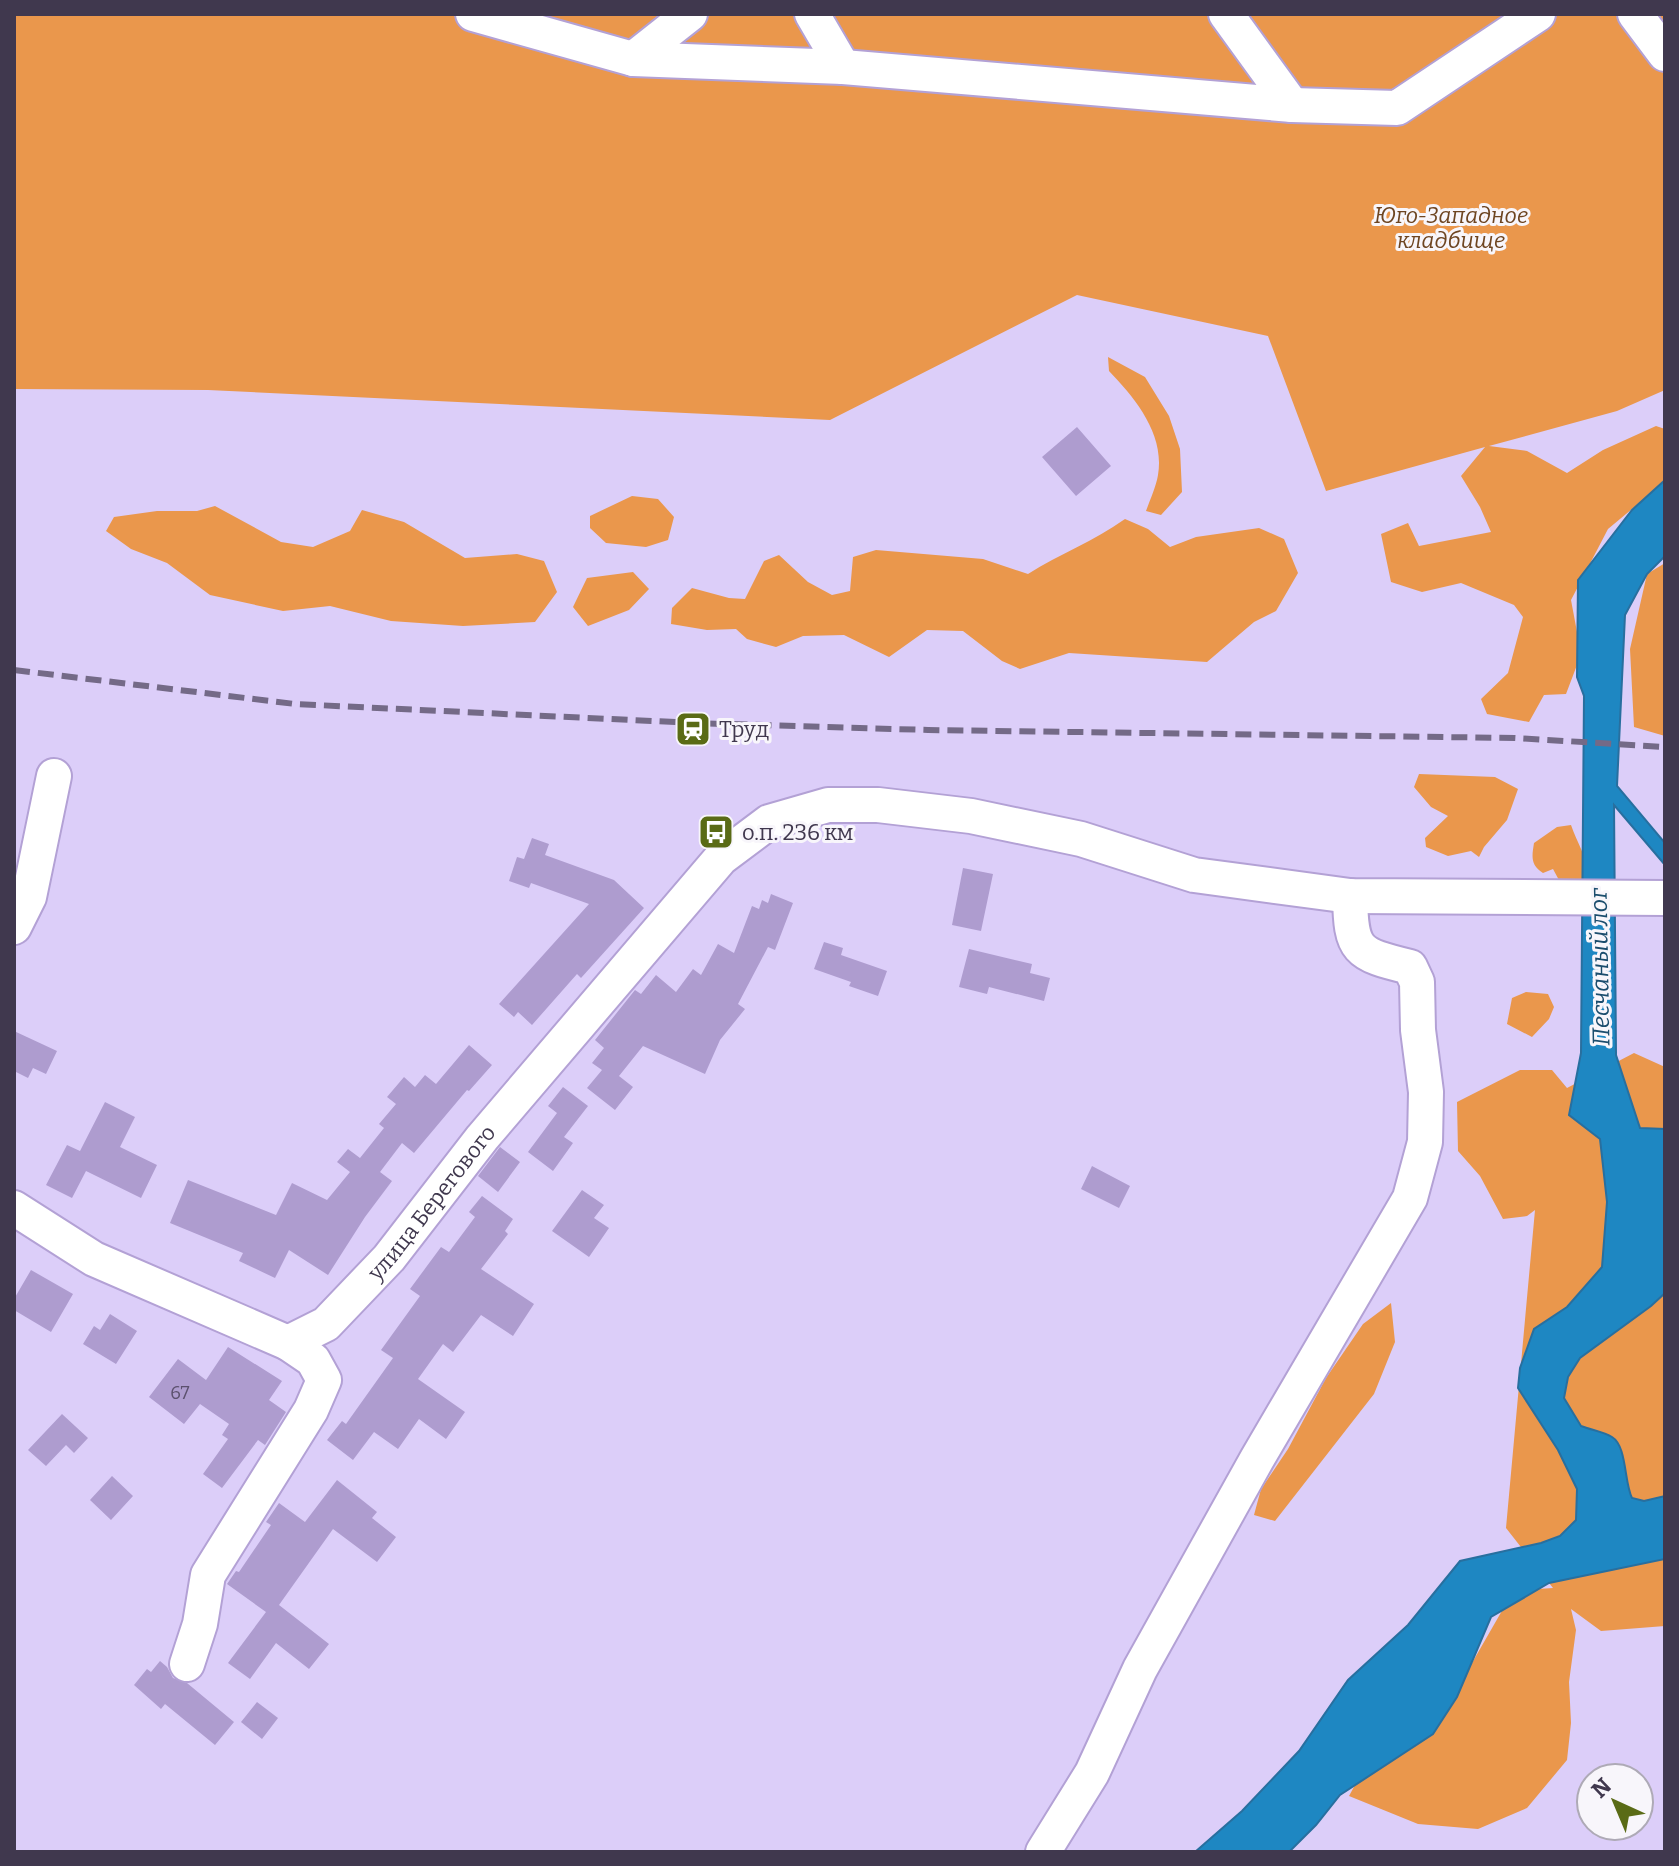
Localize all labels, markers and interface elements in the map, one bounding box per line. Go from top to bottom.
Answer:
park label: Юго-Западное кладбище [1374,202,1528,254]
station icon: Труд [674,710,712,748]
place label: Труд [719,716,769,743]
bus stop icon: о.п. 236 км [697,813,735,851]
place label: о.п. 236 км [742,819,853,846]
water label: Песчаный лог [1585,887,1615,1046]
street label: улица Берегового [361,1119,501,1286]
house number: 67 [170,1382,190,1404]
north arrow [1575,1762,1655,1842]
text: N [1586,1772,1617,1804]

